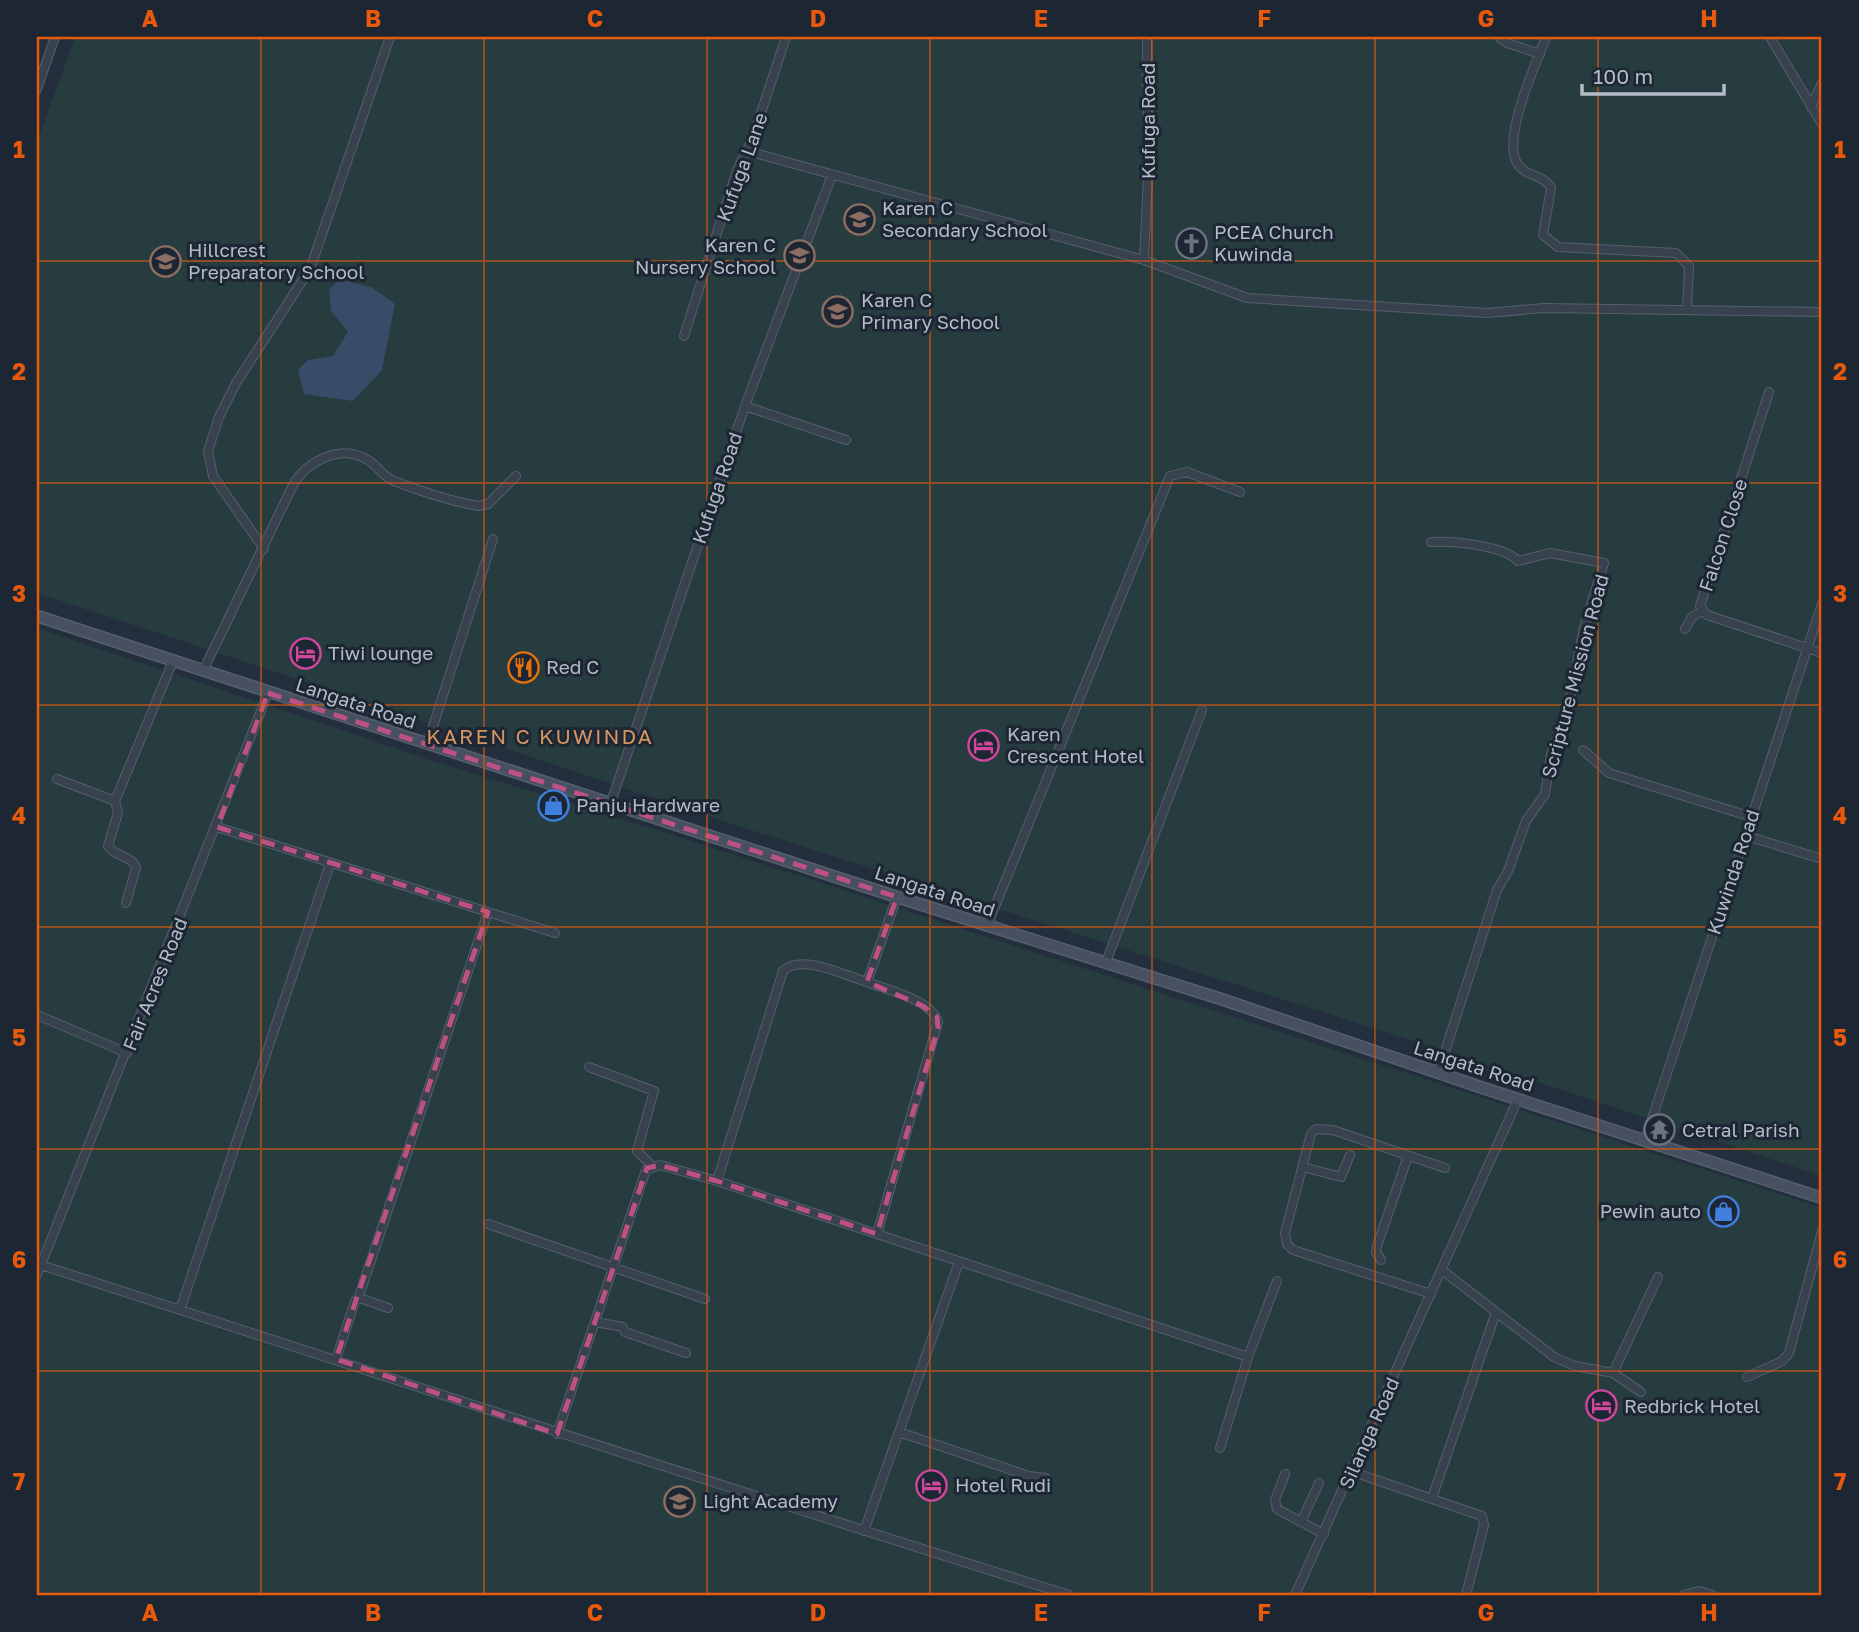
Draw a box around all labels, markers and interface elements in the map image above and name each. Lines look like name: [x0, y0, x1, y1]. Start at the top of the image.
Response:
text: A: [142, 4, 159, 32]
text: B: [365, 4, 381, 32]
text: C: [587, 4, 603, 32]
text: D: [810, 4, 826, 32]
text: E: [1034, 4, 1048, 32]
text: F: [1257, 4, 1271, 32]
text: G: [1478, 4, 1494, 32]
text: H: [1700, 4, 1718, 32]
scale bar: [1582, 52, 1724, 96]
street label: Kufuga Road: [1136, 63, 1159, 179]
text: 100 m: [1593, 63, 1653, 89]
street label: Kufuga Lane: [711, 109, 772, 224]
text: 1: [13, 135, 25, 163]
text: 1: [1834, 135, 1846, 163]
place label: Karen C Secondary School: [882, 196, 1048, 241]
school or university icon: Karen C Secondary School: [842, 202, 876, 236]
place label: PCEA Church Kuwinda: [1214, 220, 1334, 265]
church icon: PCEA Church Kuwinda: [1174, 226, 1208, 260]
place label: Karen C Nursery School: [635, 233, 776, 278]
place label: Hillcrest Preparatory School: [188, 238, 364, 283]
school or university icon: Karen C Nursery School: [782, 239, 816, 273]
school or university icon: Hillcrest Preparatory School: [148, 244, 182, 278]
place label: Karen C Primary School: [861, 288, 1000, 333]
school or university icon: Karen C Primary School: [821, 294, 855, 328]
text: 2: [12, 357, 26, 385]
text: 2: [1833, 357, 1847, 385]
street label: Kufuga Road: [687, 429, 746, 547]
street label: Falcon Close: [1694, 476, 1752, 594]
street label: Scripture Mission Road: [1536, 572, 1613, 780]
text: 3: [12, 579, 26, 607]
text: 3: [1833, 579, 1847, 607]
hotel icon: Tiwi lounge: [288, 636, 322, 670]
place label: Tiwi lounge: [328, 641, 433, 664]
restaurant icon: Red C: [506, 650, 540, 684]
place label: Red C: [546, 655, 599, 678]
street label: Langata Road: [293, 672, 419, 733]
place label: Karen Crescent Hotel: [1007, 722, 1144, 767]
district label: KAREN C KUWINDA: [426, 723, 654, 749]
hotel icon: Karen Crescent Hotel: [967, 728, 1001, 762]
shop icon: Panju Hardware: [536, 788, 570, 822]
place label: Panju Hardware: [576, 793, 720, 816]
text: 4: [12, 801, 26, 829]
text: 4: [1833, 801, 1847, 829]
street label: Kuwinda Road: [1701, 806, 1764, 937]
street label: Langata Road: [872, 860, 998, 921]
street label: Fair Acres Road: [117, 914, 192, 1054]
text: 5: [12, 1023, 26, 1051]
text: 5: [1833, 1023, 1847, 1051]
street label: Langata Road: [1411, 1035, 1537, 1096]
temple icon: Cetral Parish: [1642, 1113, 1676, 1147]
place label: Cetral Parish: [1682, 1118, 1800, 1141]
shop icon: Pewin auto: [1707, 1194, 1741, 1228]
place label: Pewin auto: [1600, 1199, 1701, 1222]
text: 6: [12, 1245, 26, 1273]
text: 6: [1833, 1245, 1847, 1273]
street label: Silanga Road: [1334, 1374, 1403, 1492]
hotel icon: Redbrick Hotel: [1584, 1389, 1618, 1423]
place label: Redbrick Hotel: [1624, 1394, 1760, 1417]
text: 7: [13, 1467, 25, 1495]
text: 7: [1834, 1467, 1846, 1495]
hotel icon: Hotel Rudi: [915, 1468, 949, 1502]
place label: Hotel Rudi: [955, 1473, 1051, 1496]
school or university icon: Light Academy: [663, 1484, 697, 1518]
place label: Light Academy: [703, 1489, 838, 1512]
text: A: [142, 1598, 159, 1626]
text: B: [365, 1598, 381, 1626]
text: C: [587, 1598, 603, 1626]
text: D: [810, 1598, 826, 1626]
text: E: [1034, 1598, 1048, 1626]
text: F: [1257, 1598, 1271, 1626]
text: G: [1478, 1598, 1494, 1626]
text: H: [1700, 1598, 1718, 1626]

